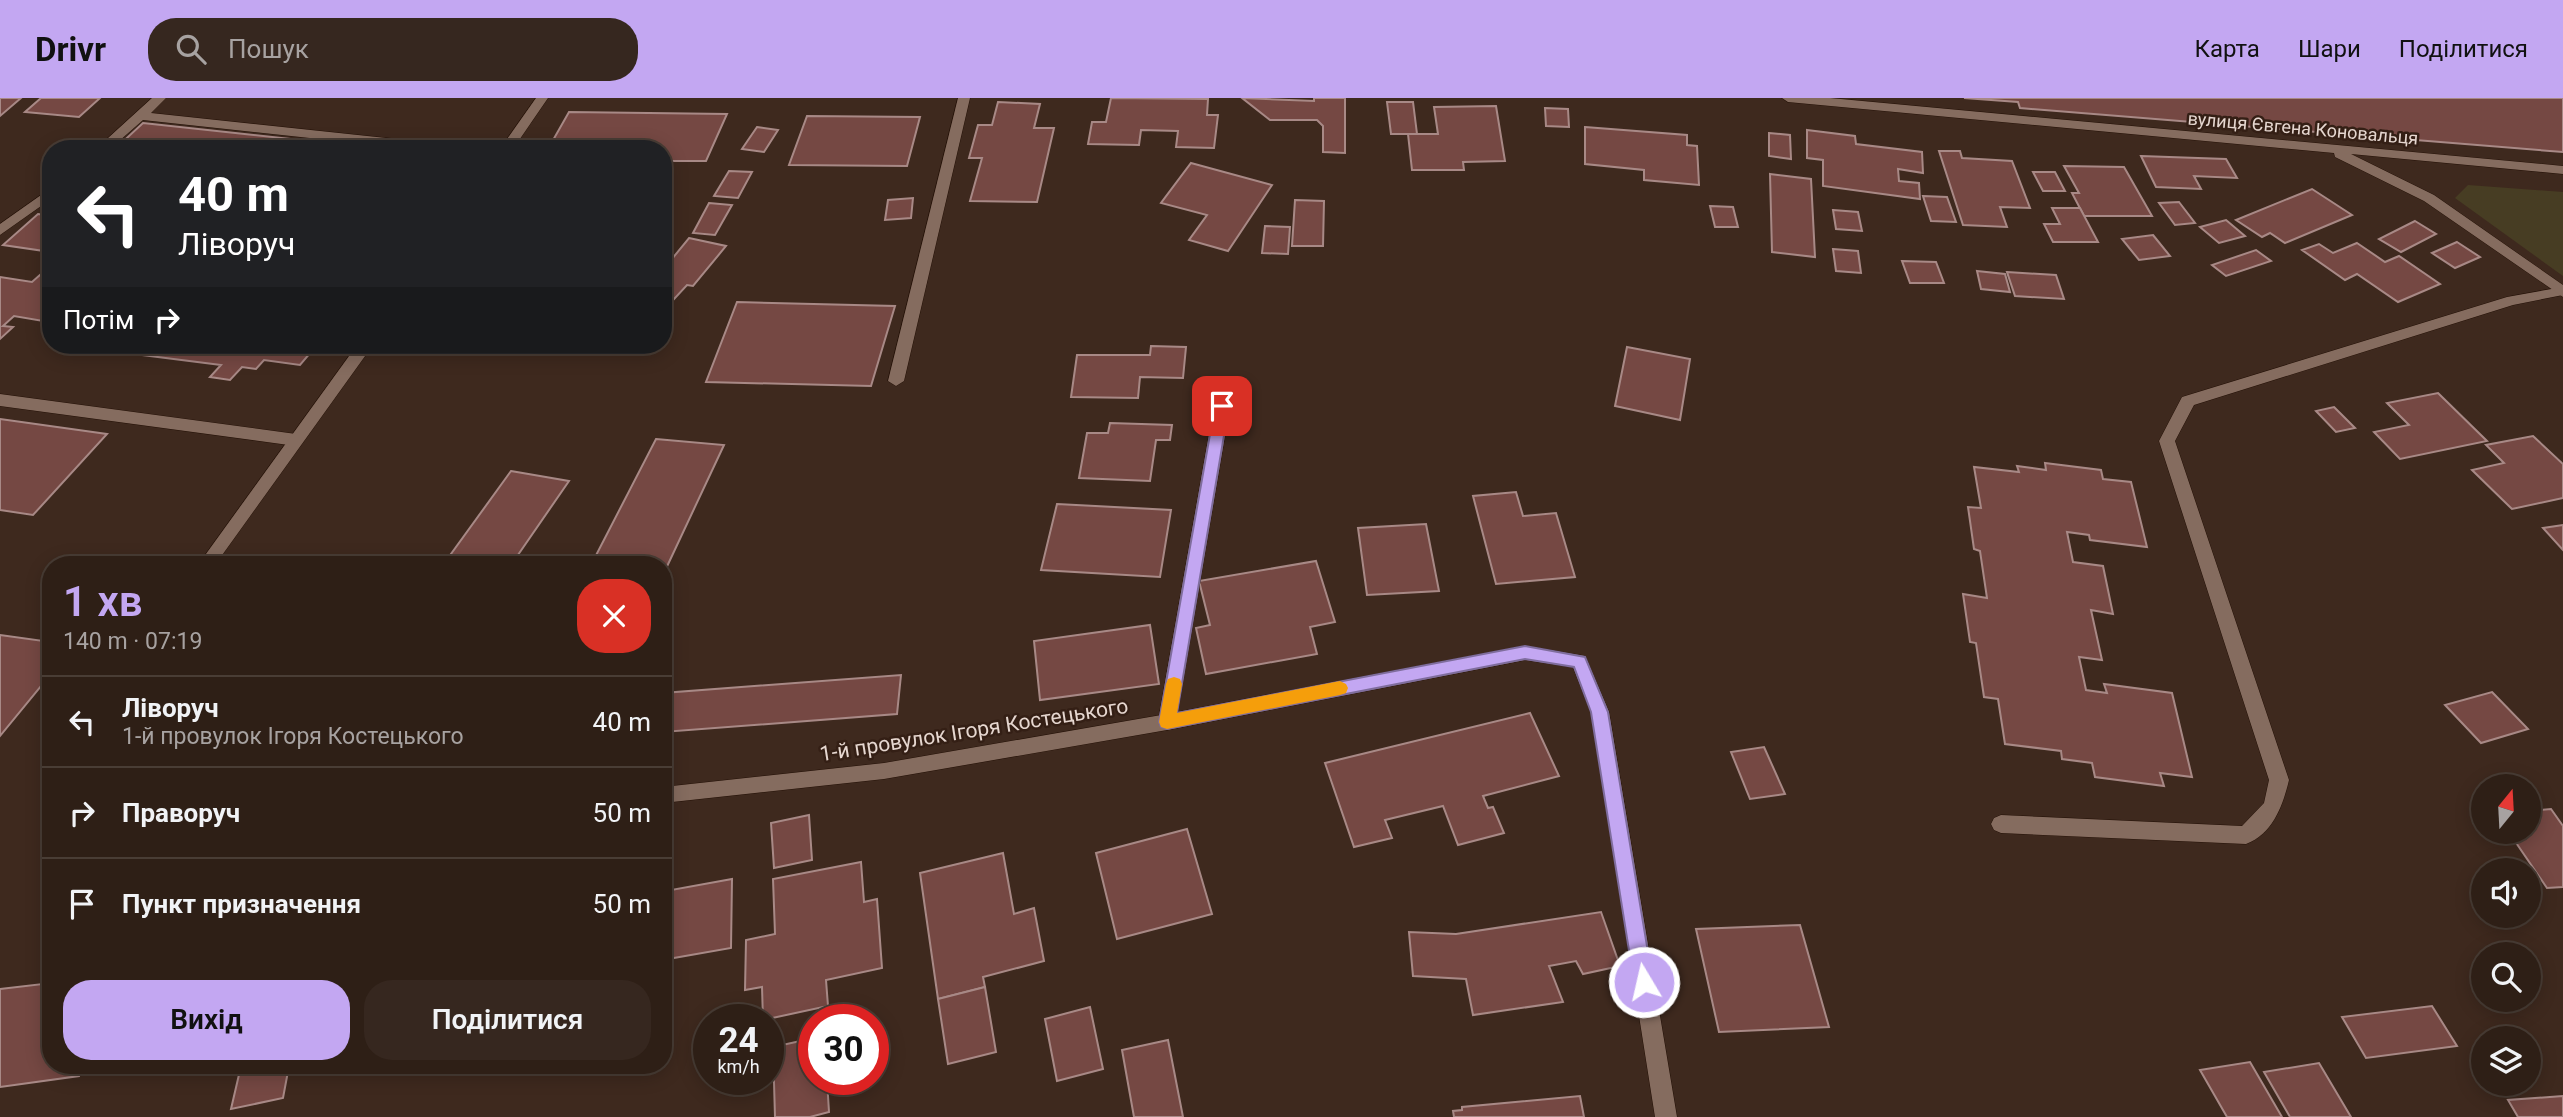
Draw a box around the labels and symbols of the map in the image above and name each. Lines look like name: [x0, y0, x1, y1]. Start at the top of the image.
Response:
street label: вулиця Євгена Коновальця: [2187, 107, 2419, 149]
pin: [1192, 376, 1252, 436]
street label: 1-й провулок Ігоря Костецького: [818, 694, 1130, 766]
north arrow: [2471, 774, 2541, 844]
position arrow: [1607, 945, 1681, 1019]
speed limit sign: 30: [798, 1004, 889, 1095]

